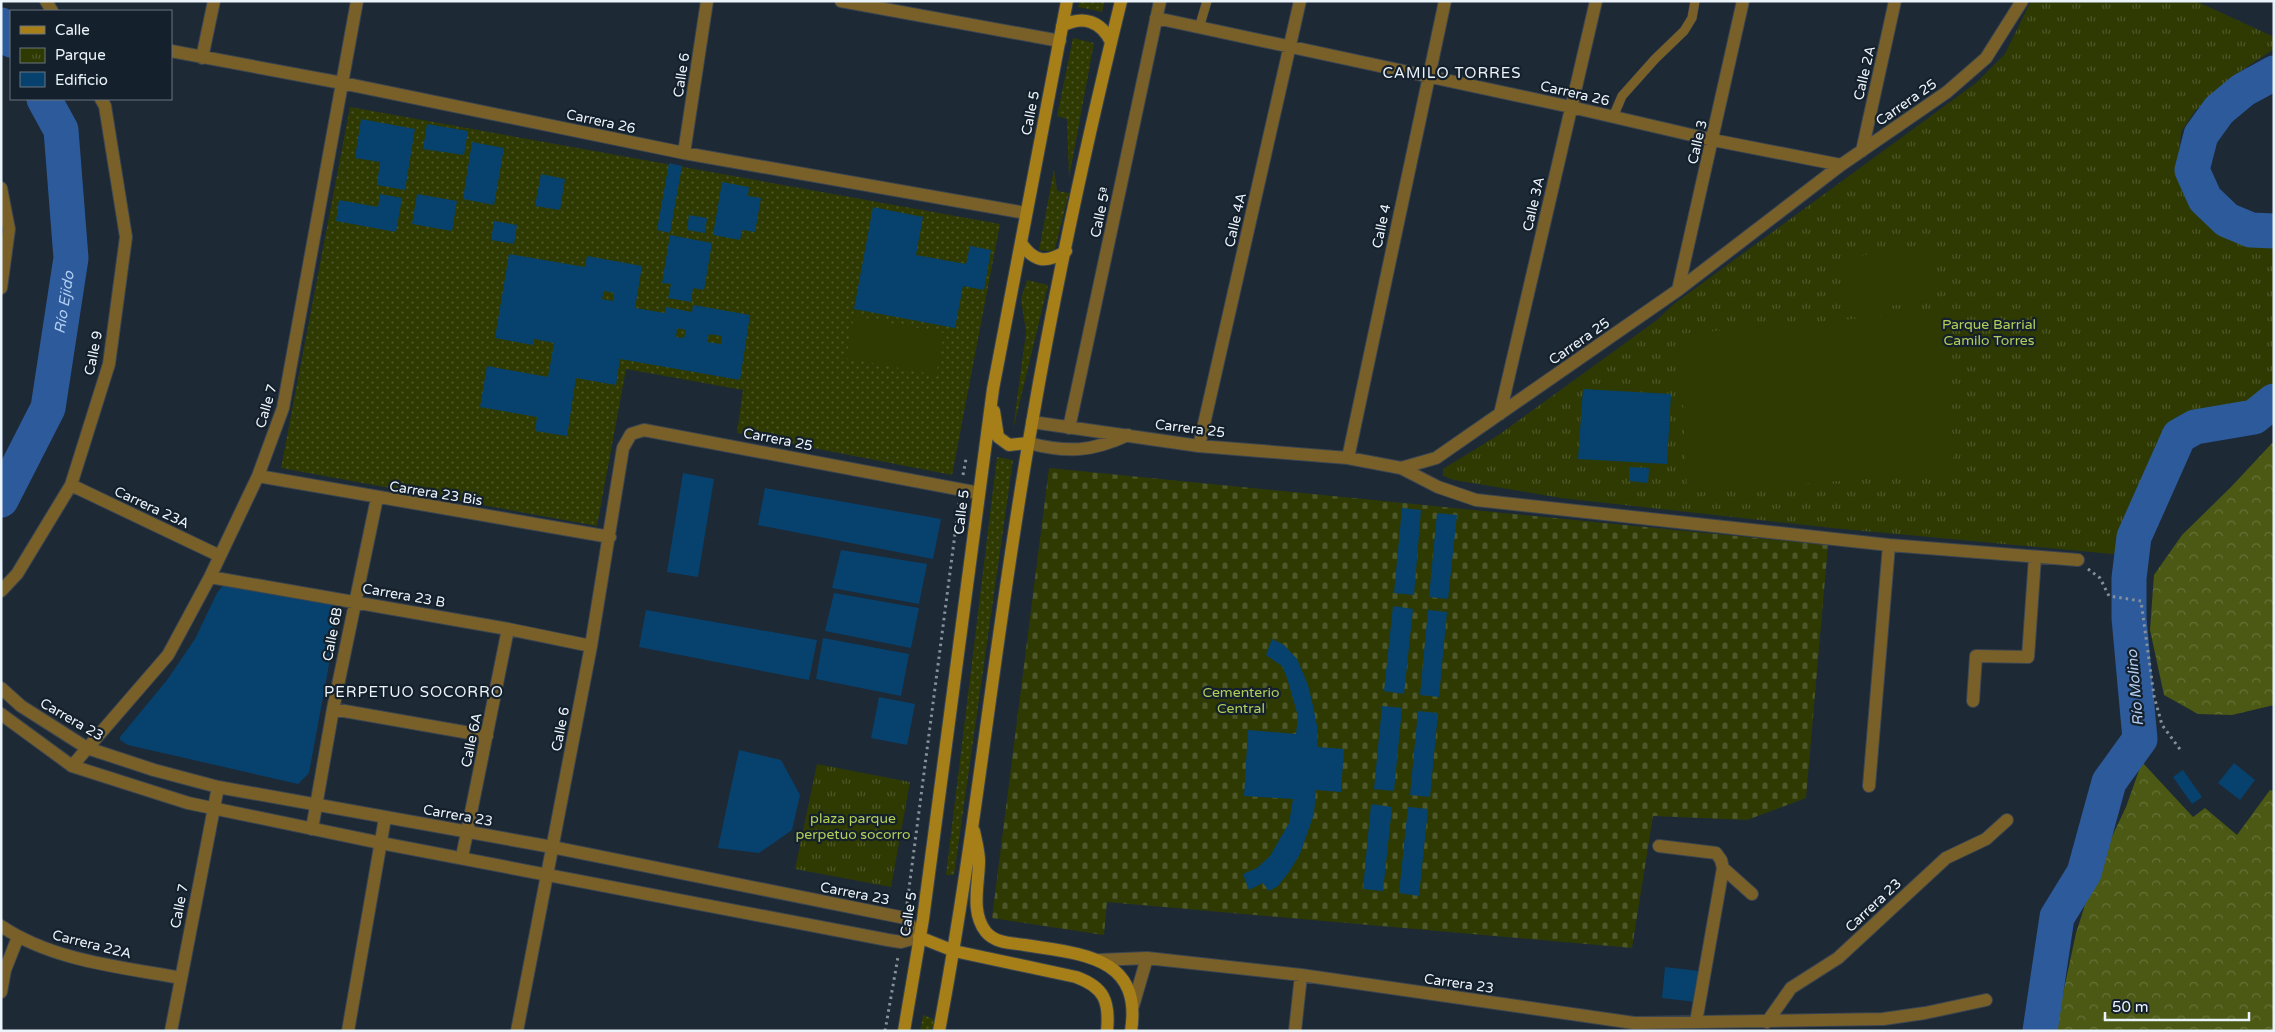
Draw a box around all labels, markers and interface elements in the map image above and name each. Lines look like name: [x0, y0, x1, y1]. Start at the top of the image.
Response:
legend: [10, 10, 172, 100]
text: Calle: [55, 21, 90, 39]
street label: Calle 2A: [1850, 44, 1879, 102]
text: Parque: [55, 46, 106, 64]
street label: Calle 6: [670, 51, 693, 99]
district label: CAMILO TORRES: [1382, 64, 1522, 82]
text: Edificio: [55, 71, 108, 89]
street label: Carrera 25: [1873, 75, 1940, 130]
street label: Carrera 26: [1539, 77, 1611, 110]
street label: Calle 5: [1018, 89, 1043, 137]
street label: Carrera 26: [565, 106, 637, 137]
street label: Calle 3: [1684, 118, 1711, 166]
street label: Calle 3A: [1519, 175, 1548, 233]
street label: Calle 5ª: [1087, 185, 1114, 239]
street label: Calle 4A: [1221, 191, 1250, 249]
street label: Calle 4: [1369, 202, 1395, 250]
water label: Río Ejido: [50, 269, 78, 335]
street label: Carrera 25: [1546, 314, 1613, 369]
park label: Parque Barrial Camilo Torres: [1942, 316, 2036, 349]
street label: Calle 9: [81, 329, 106, 377]
street label: Calle 7: [252, 382, 281, 430]
street label: Carrera 25: [1154, 416, 1226, 441]
street label: Carrera 25: [742, 424, 814, 455]
street label: Carrera 23 Bis: [388, 478, 484, 509]
street label: Carrera 23A: [112, 483, 192, 532]
street label: Calle 5: [950, 489, 973, 535]
street label: Carrera 23 B: [361, 580, 447, 611]
street label: Calle 6B: [319, 606, 346, 663]
water label: Río Molino: [2123, 648, 2147, 727]
district label: PERPETUO SOCORRO: [324, 683, 504, 701]
park label: Cementerio Central: [1202, 684, 1280, 717]
street label: Carrera 23: [37, 694, 107, 744]
street label: Calle 6: [548, 705, 573, 753]
street label: Calle 6A: [457, 711, 486, 769]
street label: Carrera 23: [422, 801, 494, 830]
park label: plaza parque perpetuo socorro: [795, 810, 911, 843]
street label: Carrera 23: [1842, 875, 1905, 936]
street label: Carrera 23: [819, 878, 891, 909]
street label: Calle 7: [167, 882, 192, 930]
street label: Calle 5: [897, 891, 920, 938]
street label: Carrera 22A: [51, 926, 133, 963]
street label: Carrera 23: [1423, 970, 1495, 997]
scale bar: [2105, 990, 2249, 1022]
text: 50 m: [2112, 998, 2149, 1016]

